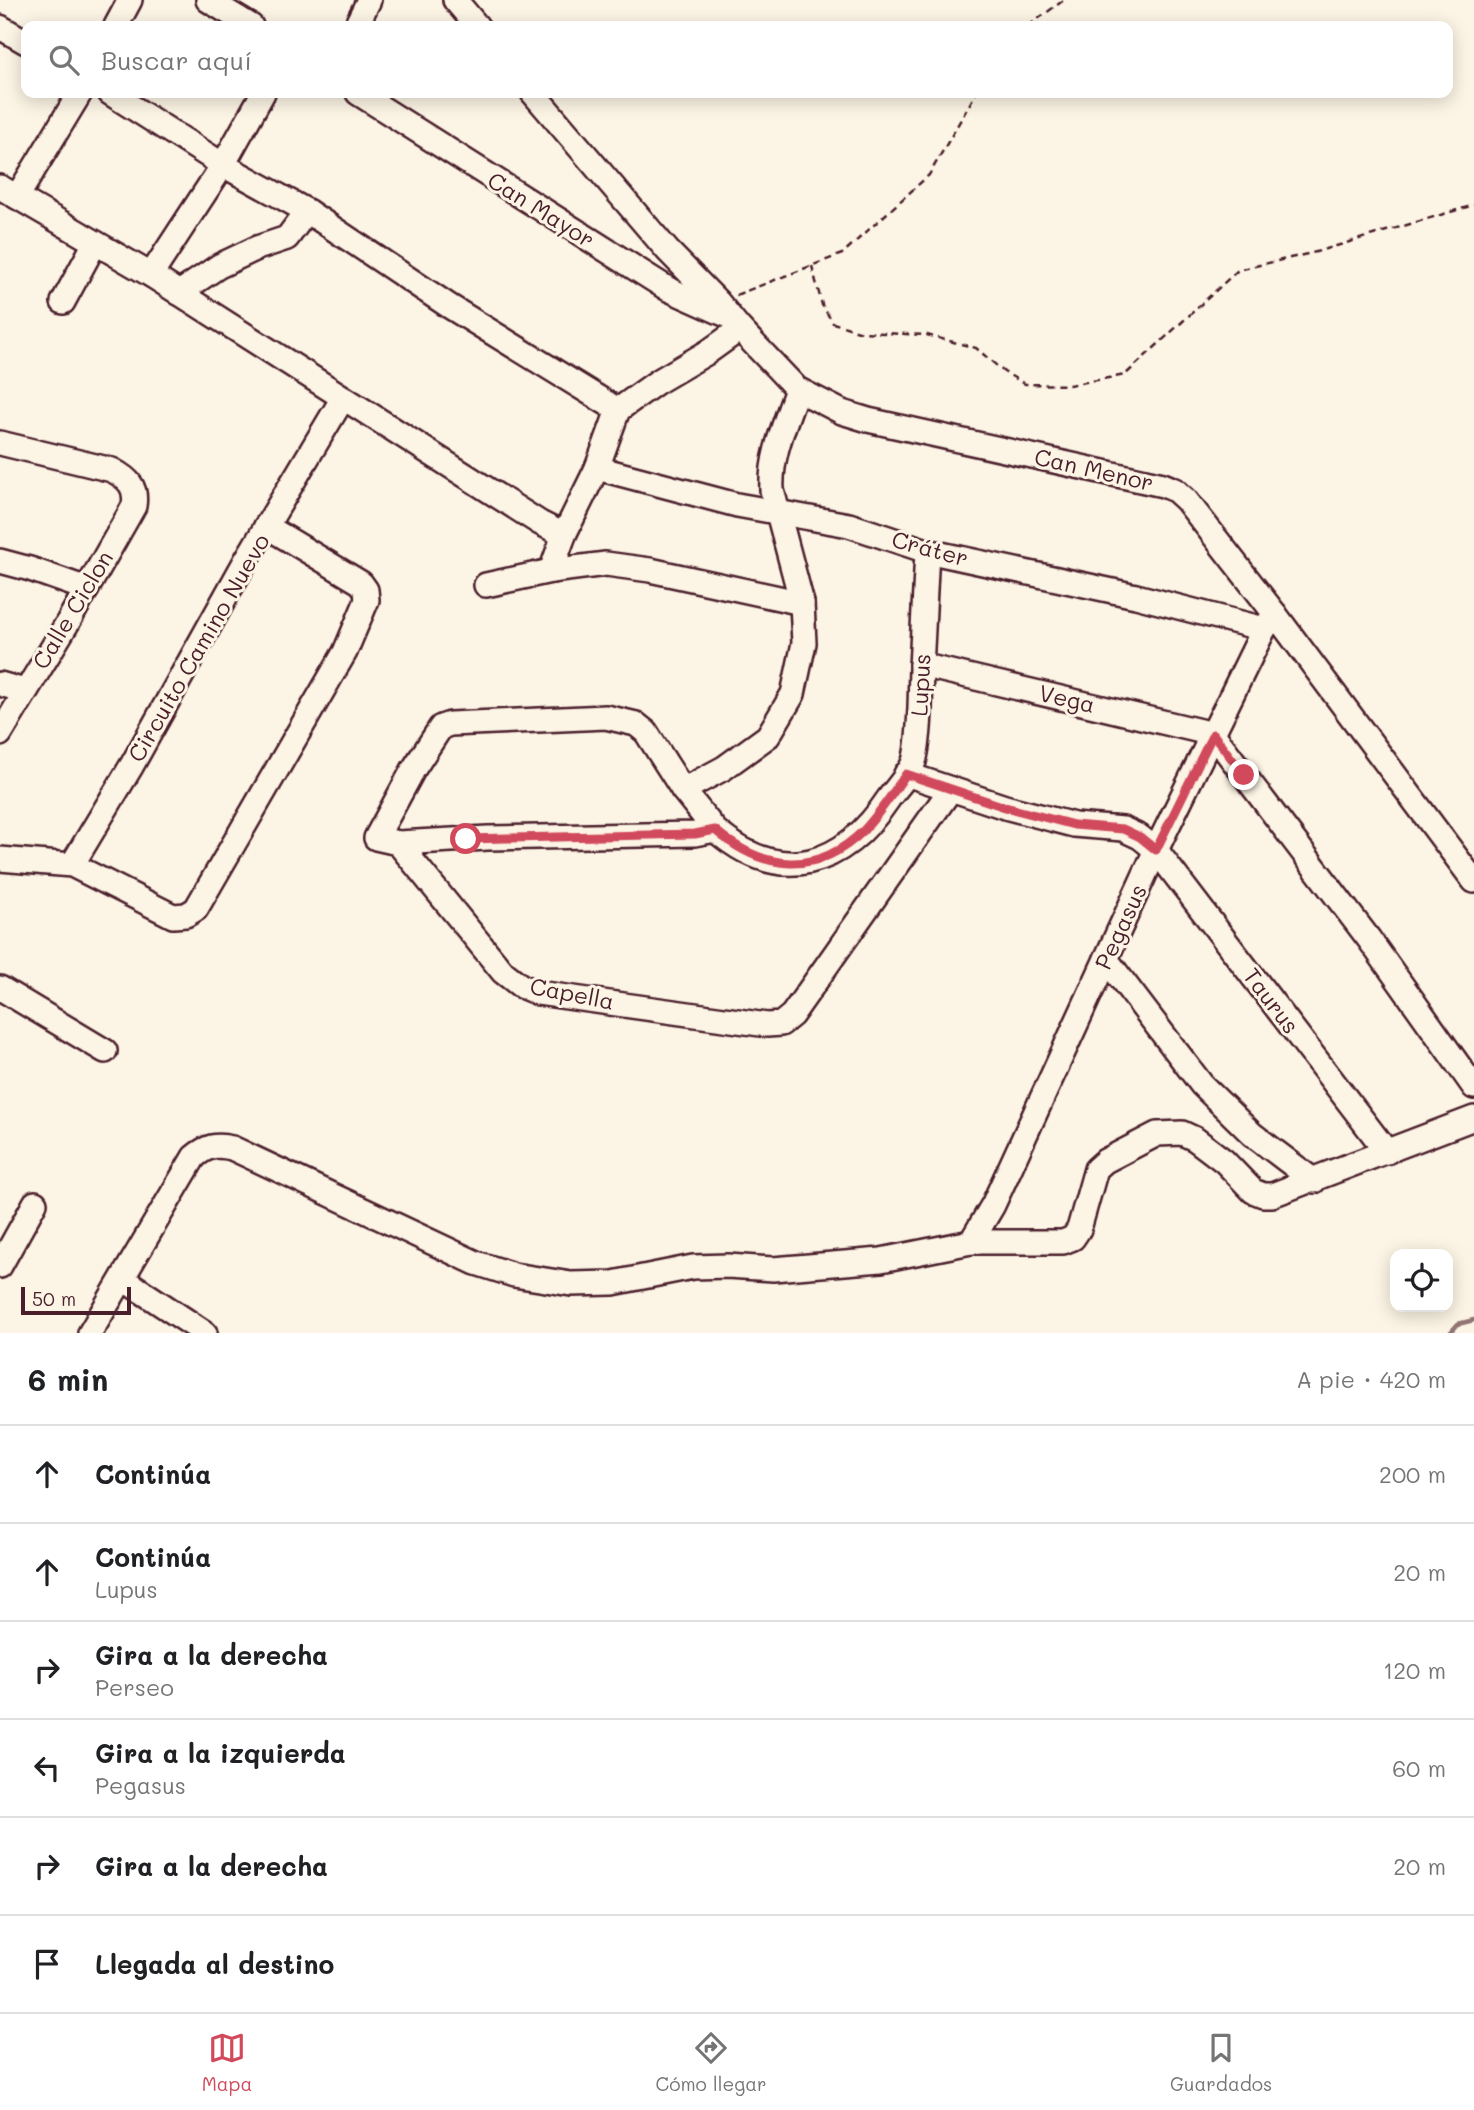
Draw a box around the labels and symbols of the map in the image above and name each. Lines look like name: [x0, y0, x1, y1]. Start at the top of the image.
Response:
street label: Can Mayor: [482, 164, 601, 254]
street label: Can Menor: [1032, 441, 1157, 497]
street label: Cráter: [889, 523, 972, 573]
street label: Circuito Camino Nuevo: [120, 528, 276, 767]
street label: Calle Ciclon: [25, 545, 119, 674]
street label: Lupus: [903, 653, 937, 717]
street label: Vega: [1036, 677, 1098, 719]
route end: [1228, 759, 1259, 790]
route start: [450, 823, 481, 854]
street label: Pegasus: [1087, 879, 1153, 974]
street label: Taurus: [1237, 961, 1306, 1039]
street label: Capella: [528, 970, 617, 1016]
scale bar: [21, 1284, 131, 1316]

